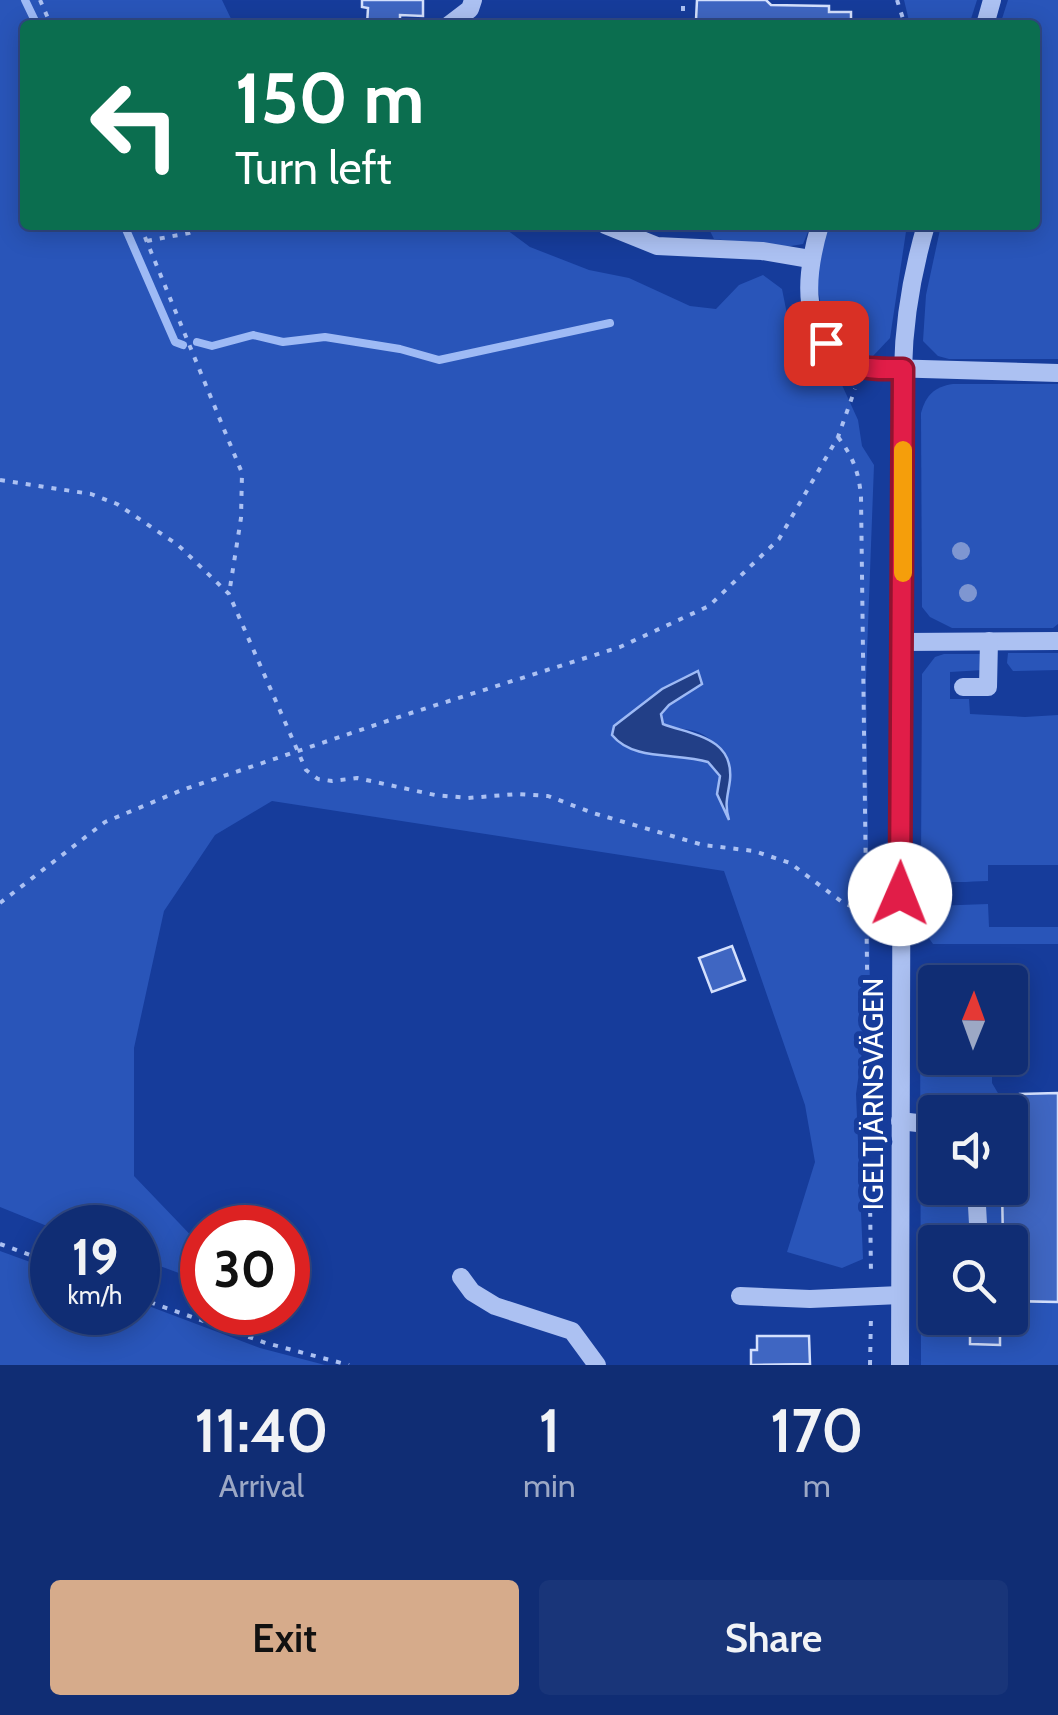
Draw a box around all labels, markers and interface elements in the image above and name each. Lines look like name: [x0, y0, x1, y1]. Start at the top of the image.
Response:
text: 150 m: [235, 55, 424, 141]
icon: left: [70, 60, 200, 190]
text: Turn left: [235, 141, 392, 195]
pin: [784, 301, 869, 386]
icon: arrive: [799, 316, 854, 371]
position arrow: [848, 842, 952, 946]
north arrow: [918, 965, 1028, 1075]
map controls: [918, 965, 1028, 1335]
street label: IGELTJÄRNSVÄGEN: [856, 978, 890, 1210]
button: sound: [918, 1095, 1028, 1205]
speed limit sign: 30: [180, 1205, 310, 1335]
button: search: [918, 1225, 1028, 1335]
text: 19: [72, 1227, 118, 1288]
text: km/h: [68, 1280, 122, 1310]
text: 11:40: [194, 1394, 328, 1467]
text: 1: [539, 1394, 560, 1467]
text: 170: [770, 1394, 863, 1467]
text: Arrival: [219, 1466, 304, 1505]
text: min: [523, 1466, 576, 1505]
text: m: [803, 1466, 831, 1505]
button: Exit: [50, 1580, 519, 1695]
button: Share: [539, 1580, 1008, 1695]

